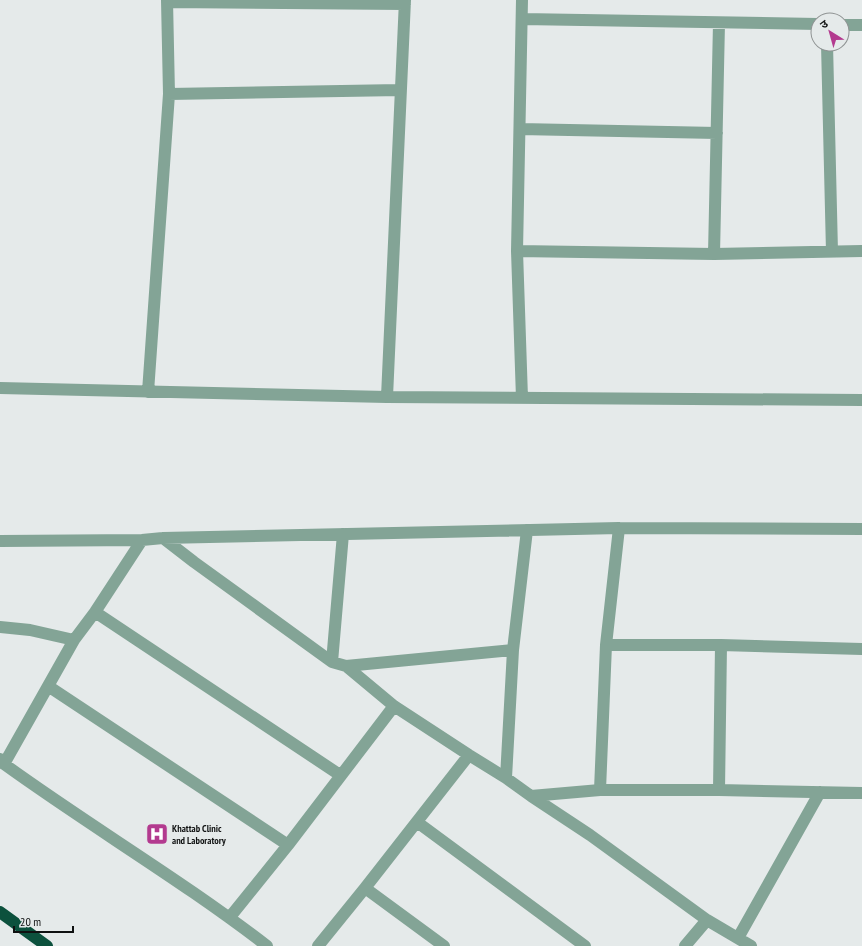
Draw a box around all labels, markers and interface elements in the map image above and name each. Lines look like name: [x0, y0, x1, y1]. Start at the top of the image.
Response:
north arrow: [810, 12, 850, 52]
text: उ: [817, 16, 831, 32]
hospital icon: Khattab Clinic and Laboratory: [144, 821, 170, 847]
place label: Khattab Clinic and Laboratory: [172, 822, 227, 847]
scale bar: [14, 908, 73, 934]
text: 20 m: [20, 914, 41, 929]

